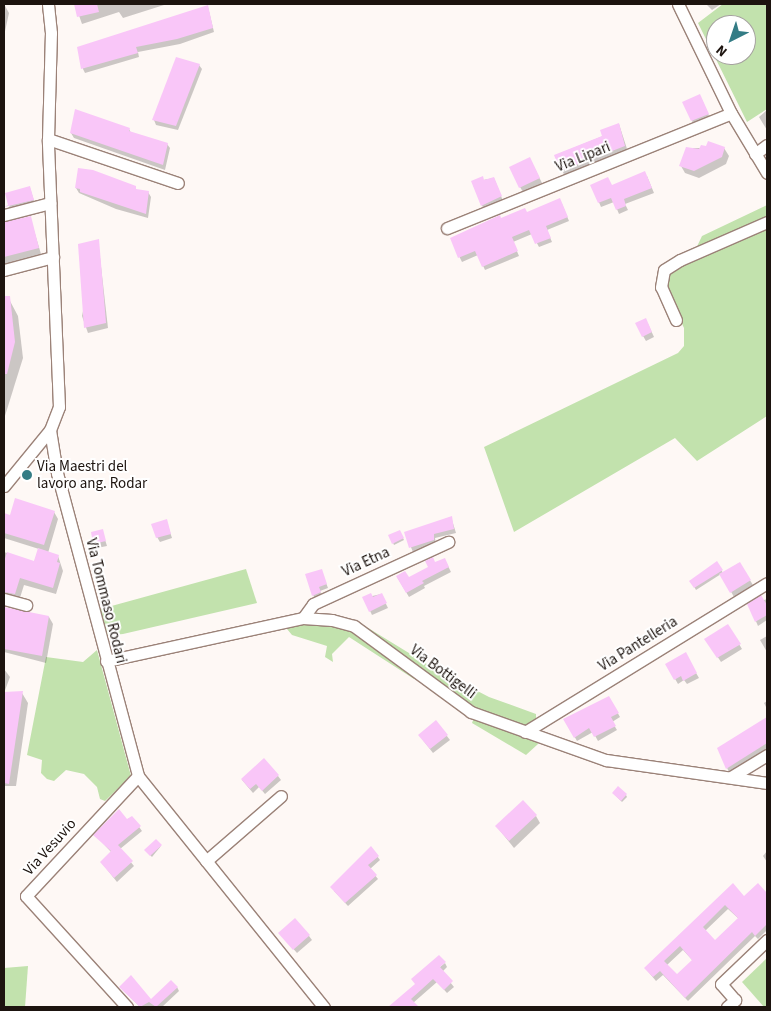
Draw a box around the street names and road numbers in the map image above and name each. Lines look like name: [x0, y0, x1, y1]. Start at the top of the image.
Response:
street label: Via Lipari: [553, 138, 613, 176]
street label: Via Tommaso Rodari: [82, 537, 130, 665]
street label: Via Etna: [339, 543, 393, 581]
street label: Via Pantelleria: [595, 613, 681, 675]
street label: Via Bottigelli: [406, 641, 480, 703]
street label: Via Vesuvio: [20, 815, 80, 879]

